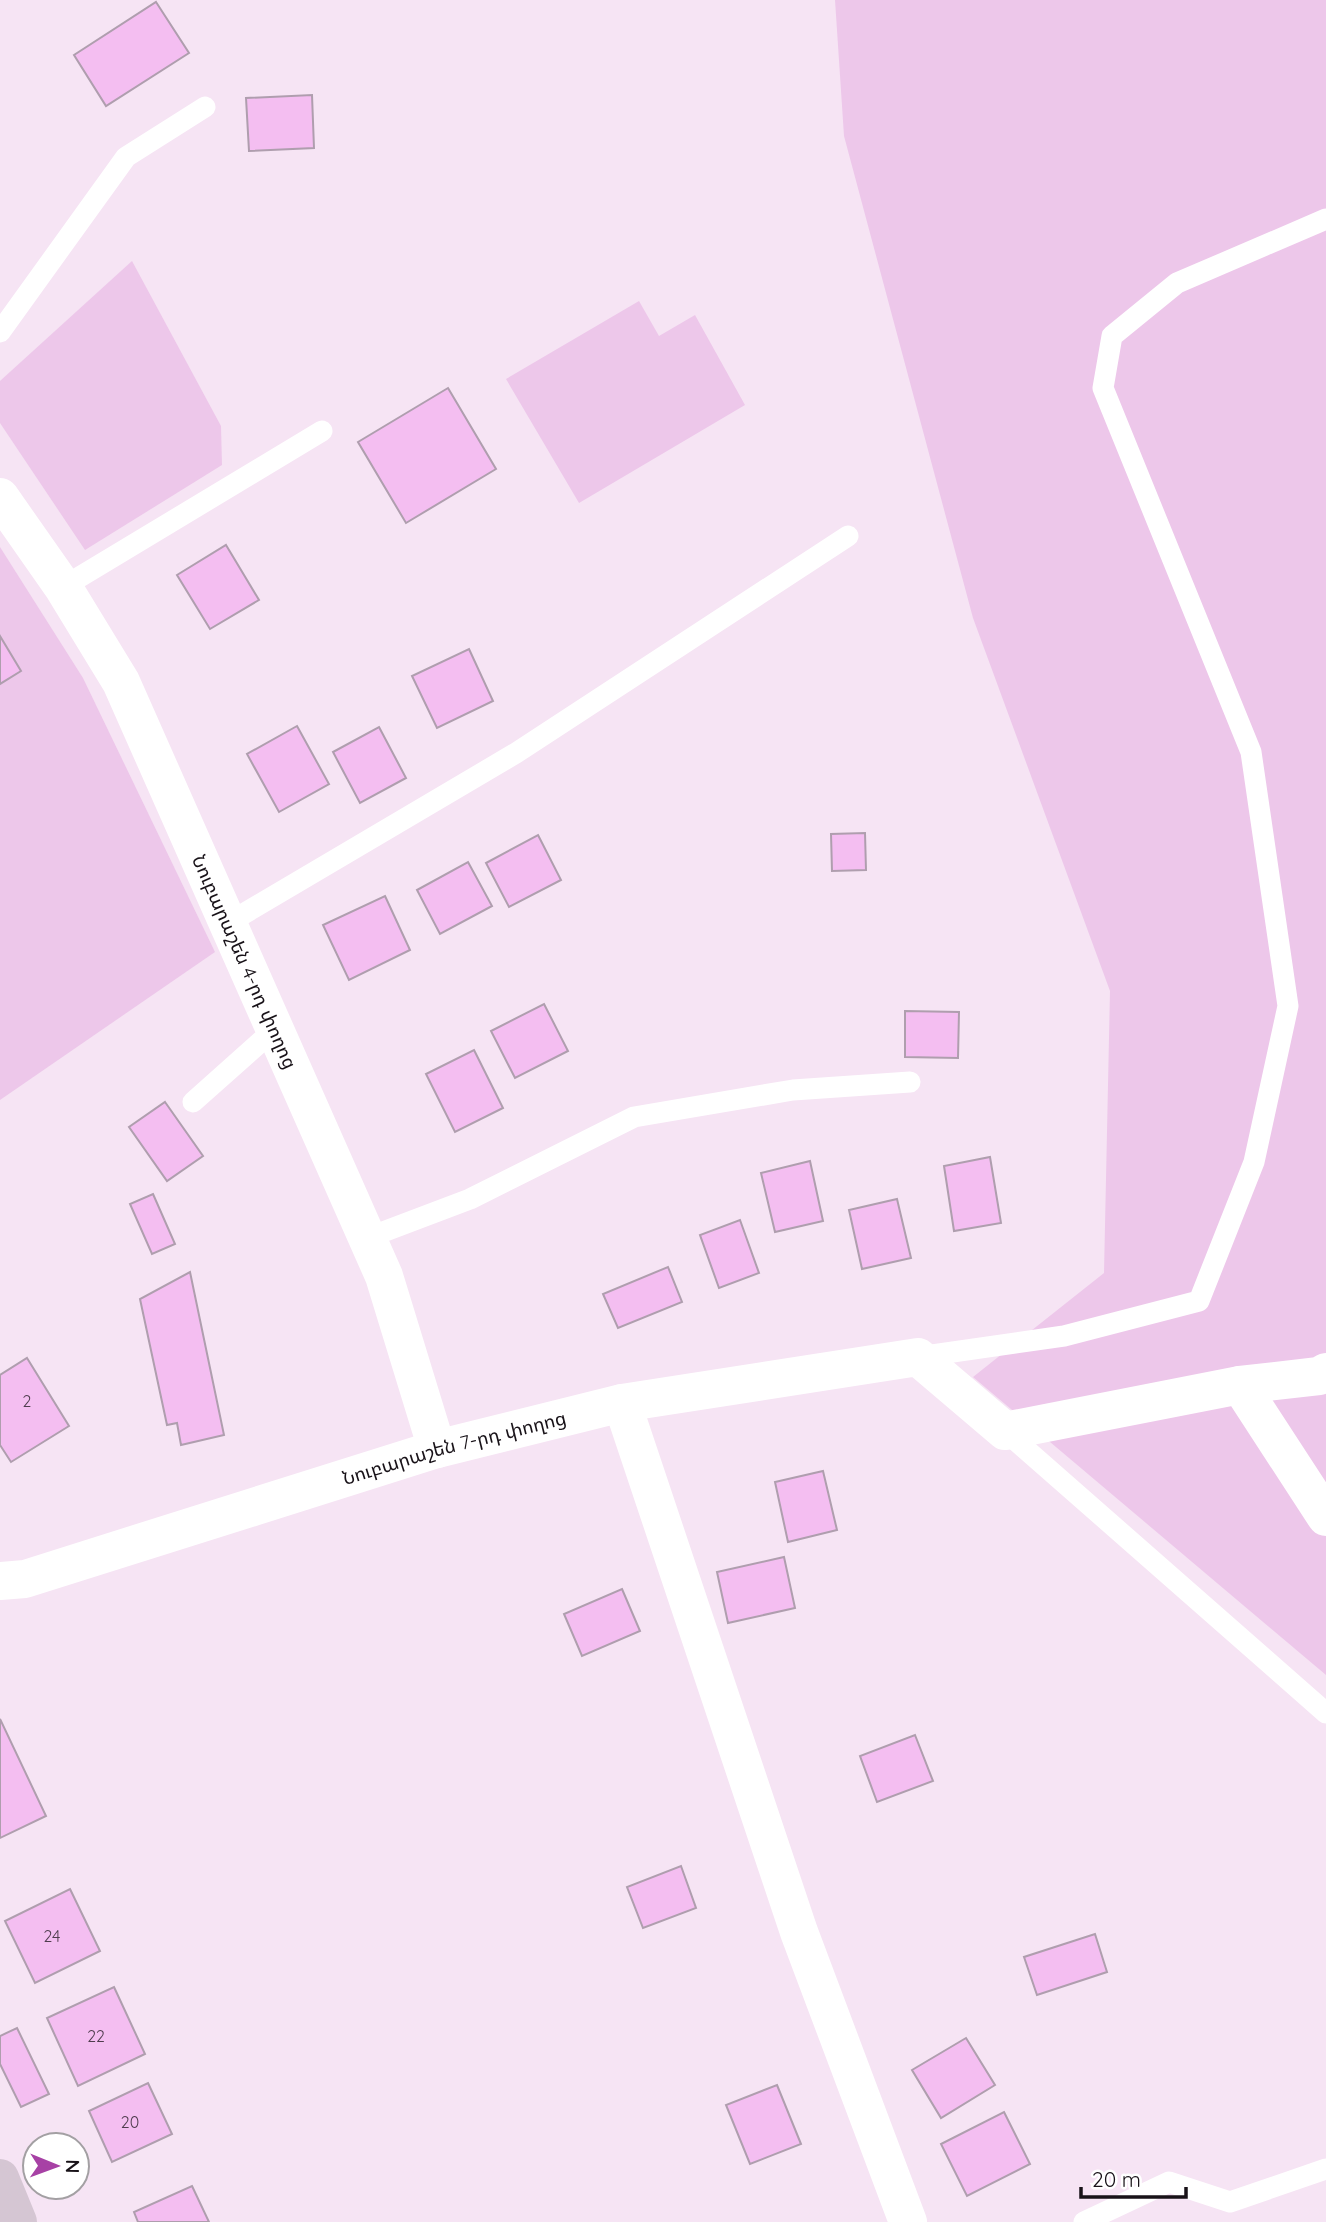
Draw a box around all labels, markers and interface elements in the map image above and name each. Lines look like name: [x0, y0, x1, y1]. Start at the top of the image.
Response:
street label: Նուբարաշեն 4-րդ փողոց: [187, 851, 303, 1072]
house number: 2: [23, 1391, 32, 1411]
street label: Նուբարաշեն 7-րդ փողոց: [339, 1405, 568, 1490]
house number: 24: [43, 1926, 61, 1946]
house number: 22: [87, 2026, 105, 2046]
house number: 20: [121, 2112, 139, 2132]
north arrow: [21, 2131, 91, 2201]
scale bar: [1081, 2156, 1186, 2200]
text: N: [61, 2159, 85, 2173]
text: 20 m: [1092, 2166, 1141, 2192]

